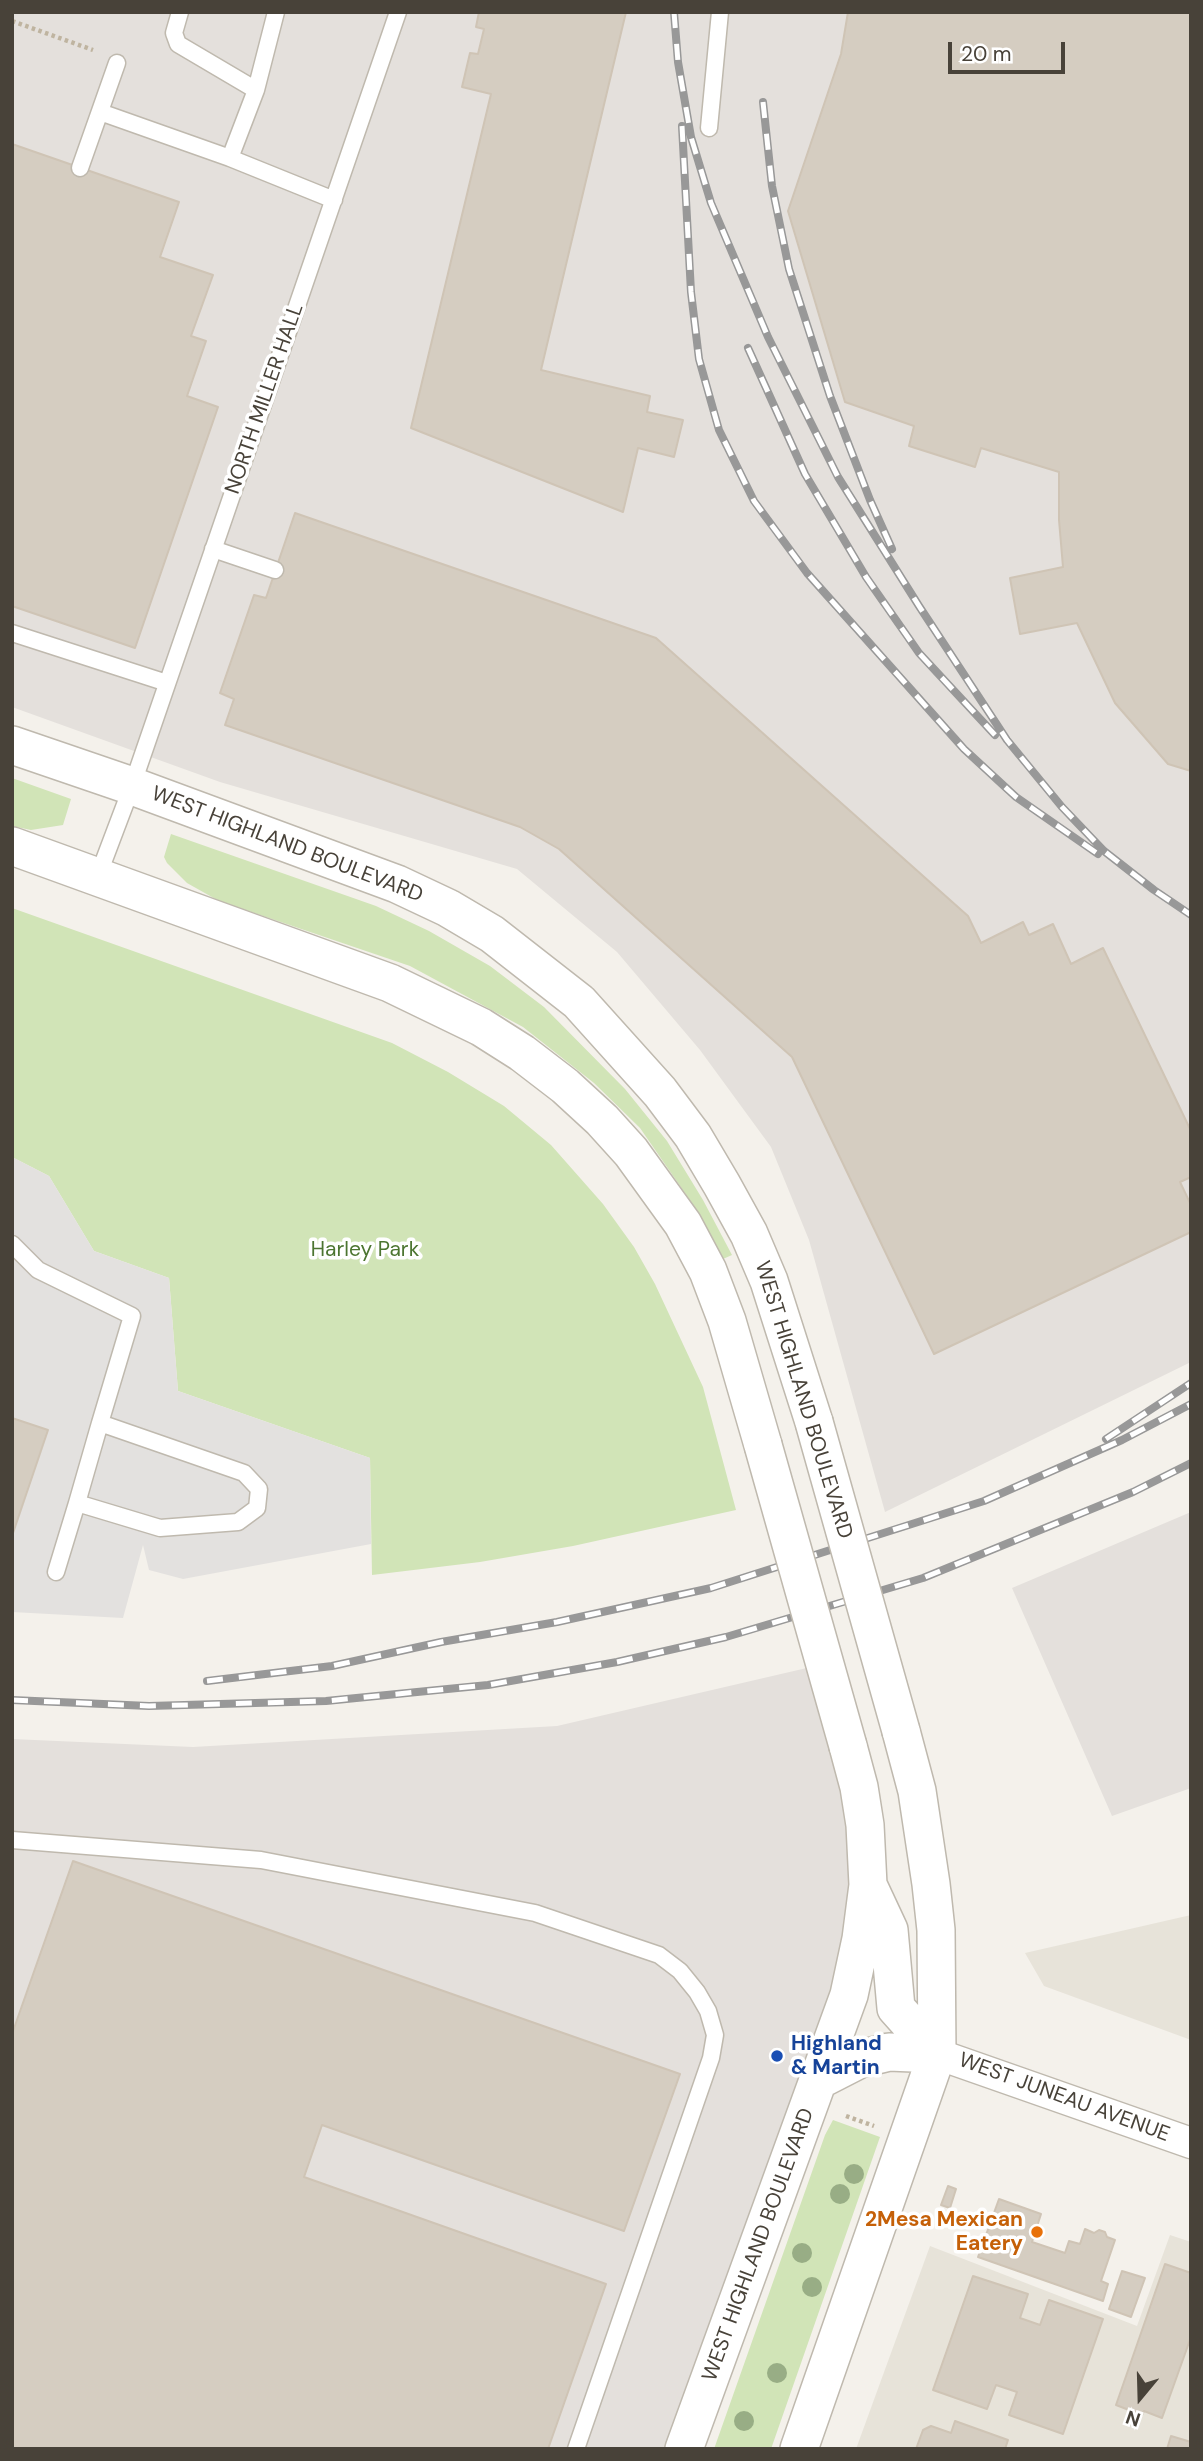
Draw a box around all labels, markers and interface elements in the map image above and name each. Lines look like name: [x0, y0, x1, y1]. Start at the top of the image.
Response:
scale bar: [951, 28, 1068, 72]
text: 20 m: [961, 40, 1012, 68]
street label: NORTH MILLER HALL: [221, 300, 309, 498]
street label: WEST HIGHLAND BOULEVARD: [148, 781, 426, 909]
park label: Harley Park: [311, 1237, 419, 1263]
street label: WEST HIGHLAND BOULEVARD: [749, 1258, 857, 1542]
place label: Highland & Martin: [791, 2031, 882, 2081]
marker: Highland & Martin: [769, 2048, 785, 2064]
street label: WEST JUNEAU AVENUE: [955, 2048, 1173, 2148]
street label: WEST HIGHLAND BOULEVARD: [698, 2105, 820, 2385]
place label: 2Mesa Mexican Eatery: [865, 2207, 1023, 2257]
marker: 2Mesa Mexican Eatery: [1029, 2224, 1045, 2240]
north arrow: [1105, 2363, 1175, 2433]
text: N: [1122, 2404, 1144, 2432]

